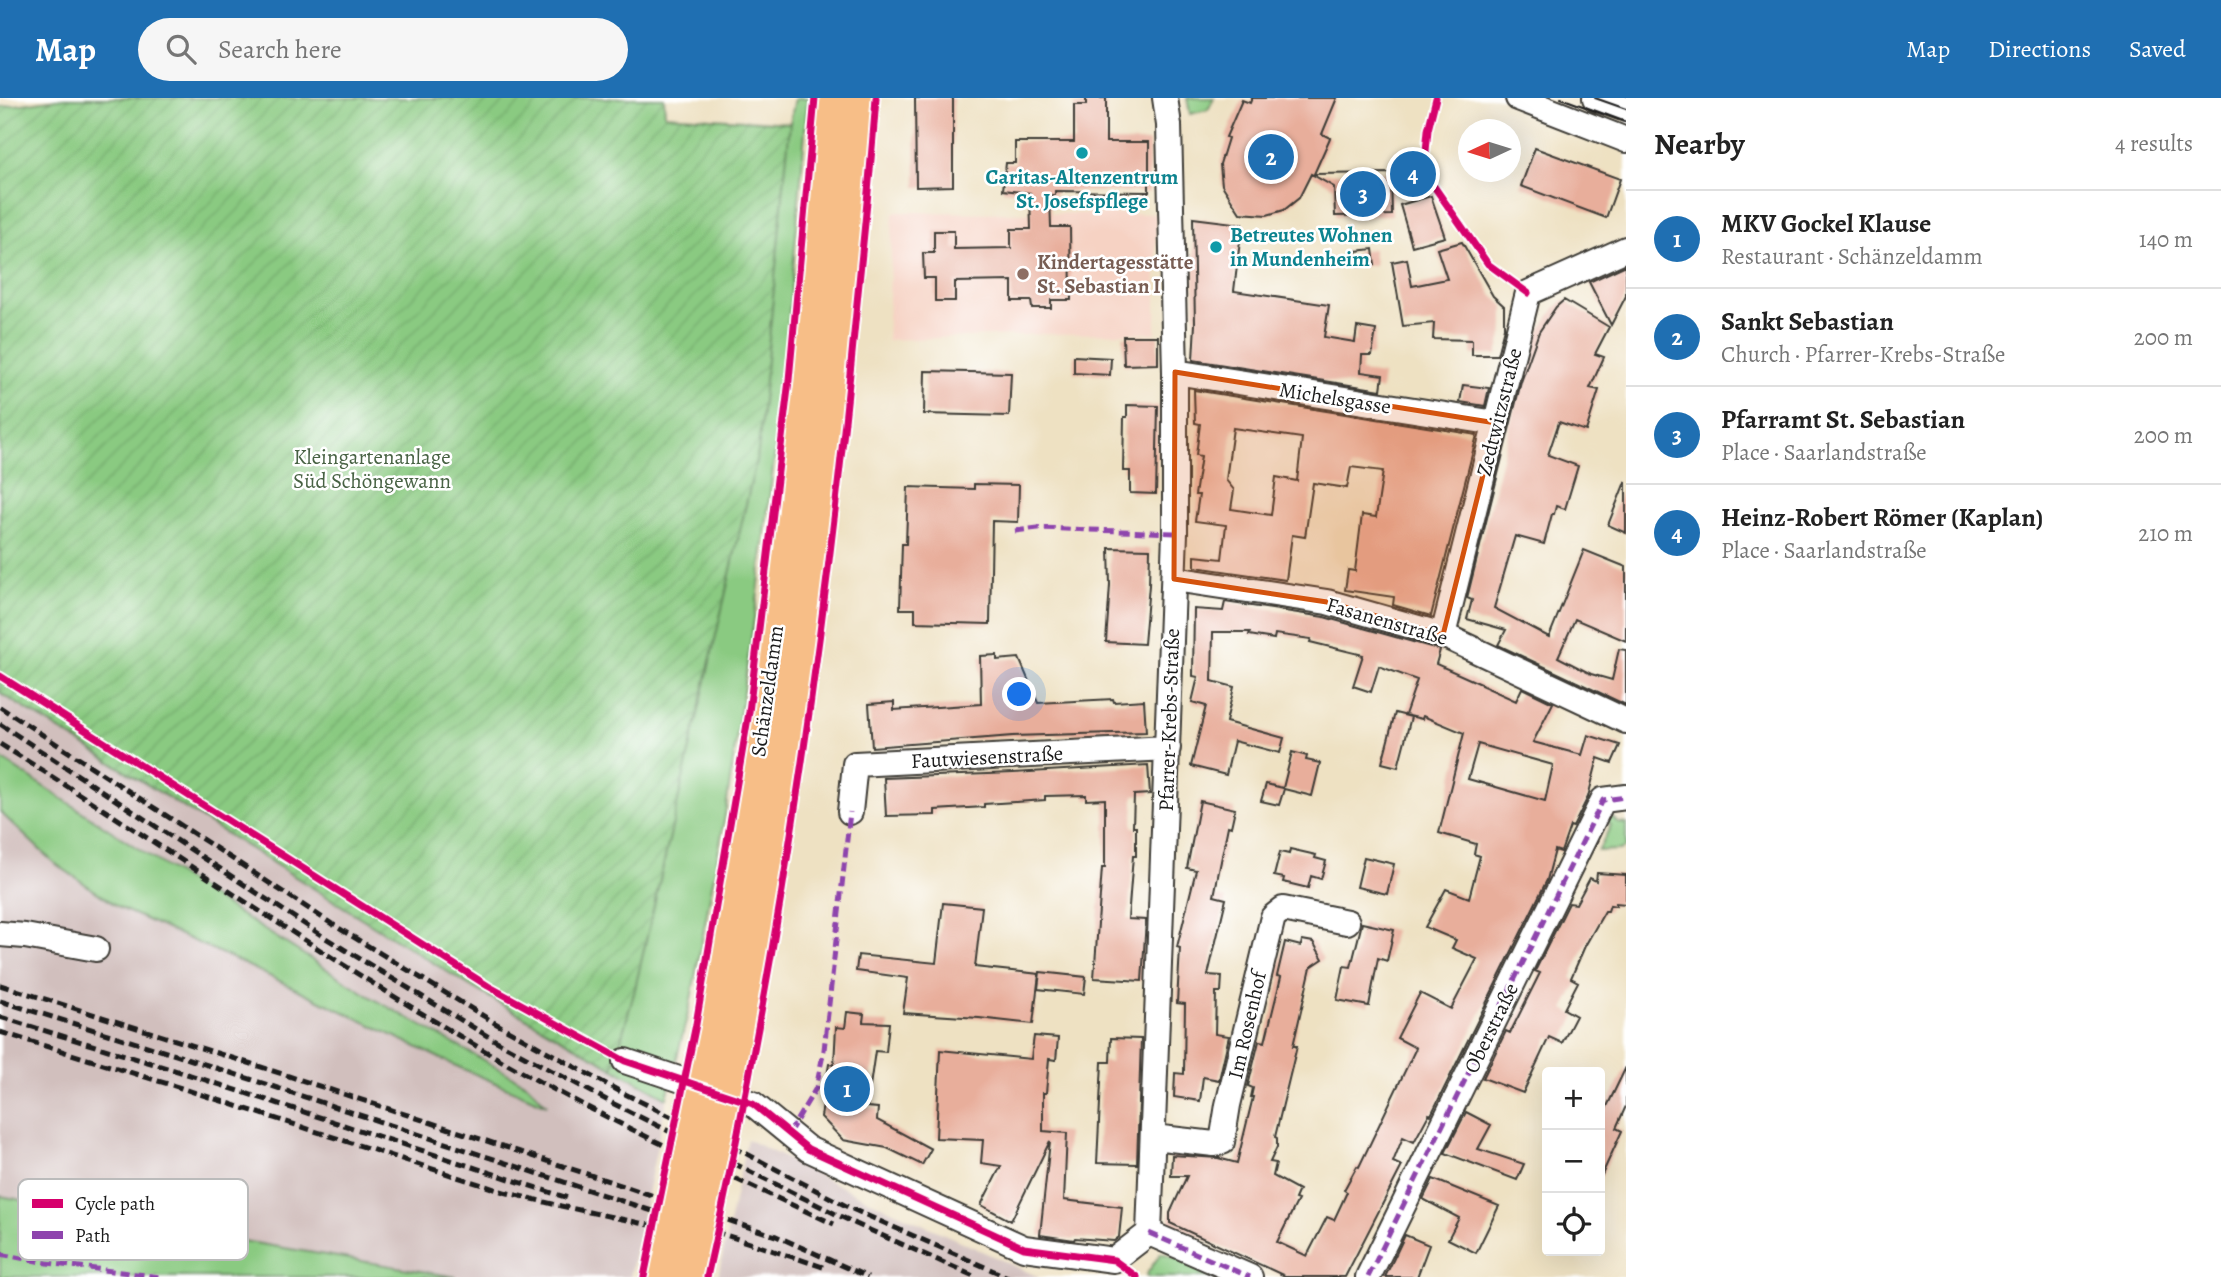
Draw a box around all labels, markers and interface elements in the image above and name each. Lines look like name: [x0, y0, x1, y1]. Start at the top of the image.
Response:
search box: [138, 18, 628, 81]
text: Map: [35, 27, 96, 72]
icon: search: [162, 30, 200, 68]
text: Search here: [218, 32, 342, 67]
text: Map: [1906, 33, 1950, 65]
text: Directions: [1988, 33, 2091, 65]
text: Saved: [2129, 33, 2186, 65]
north arrow: [1458, 119, 1521, 182]
text: Nearby: [1654, 124, 1745, 164]
text: 4 results: [2115, 128, 2193, 159]
pin: 2: [1248, 131, 1294, 183]
marker: Caritas-Altenzentrum St. Josefspflege: [1074, 145, 1090, 161]
pin: 4: [1390, 148, 1436, 200]
place label: Caritas-Altenzentrum St. Josefspflege: [986, 163, 1179, 215]
pin: 3: [1340, 168, 1386, 220]
text: MKV Gockel Klause: [1721, 206, 1931, 241]
place label: Betreutes Wohnen in Mundenheim: [1230, 221, 1393, 273]
text: 1: [1673, 224, 1681, 255]
text: 140 m: [2139, 224, 2193, 255]
marker: Betreutes Wohnen in Mundenheim: [1208, 239, 1224, 255]
text: Restaurant · Schänzeldamm: [1721, 241, 1983, 272]
place label: Kindertagesstätte St. Sebastian I: [1037, 248, 1194, 300]
marker: Kindertagesstätte St. Sebastian I: [1015, 266, 1031, 282]
text: Sankt Sebastian: [1721, 304, 1894, 339]
text: 2: [1671, 322, 1683, 353]
text: 200 m: [2134, 322, 2193, 353]
text: Church · Pfarrer-Krebs-Straße: [1721, 339, 2005, 370]
street label: Zedtwitzstraße: [1470, 345, 1528, 479]
street label: Michelsgasse: [1277, 375, 1393, 421]
text: Pfarramt St. Sebastian: [1721, 402, 1965, 437]
text: 3: [1672, 420, 1682, 451]
text: 200 m: [2134, 420, 2193, 451]
text: Place · Saarlandstraße: [1721, 437, 1927, 468]
park label: Kleingartenanlage Süd Schöngewann: [293, 443, 451, 495]
text: Heinz-Robert Römer (Kaplan): [1721, 500, 2043, 535]
text: 4: [1672, 518, 1682, 549]
text: 210 m: [2138, 518, 2193, 549]
text: Place · Saarlandstraße: [1721, 535, 1927, 566]
street label: Fasanenstraße: [1323, 590, 1451, 652]
street label: Schänzeldamm: [744, 624, 790, 758]
street label: Pfarrer-Krebs-Straße: [1152, 628, 1186, 812]
your location: [1002, 677, 1036, 711]
street label: Fautwiesenstraße: [910, 739, 1064, 775]
street label: Im Rosenhof: [1221, 965, 1274, 1082]
street label: Oberstraße: [1457, 978, 1525, 1078]
pin: 1: [824, 1063, 870, 1115]
map controls: [1542, 1067, 1605, 1256]
button: +: [1542, 1067, 1605, 1130]
button: −: [1542, 1130, 1605, 1193]
legend: [18, 1179, 248, 1260]
text: Cycle path: [75, 1191, 155, 1217]
button: locate: [1542, 1193, 1605, 1256]
text: Path: [75, 1223, 110, 1249]

